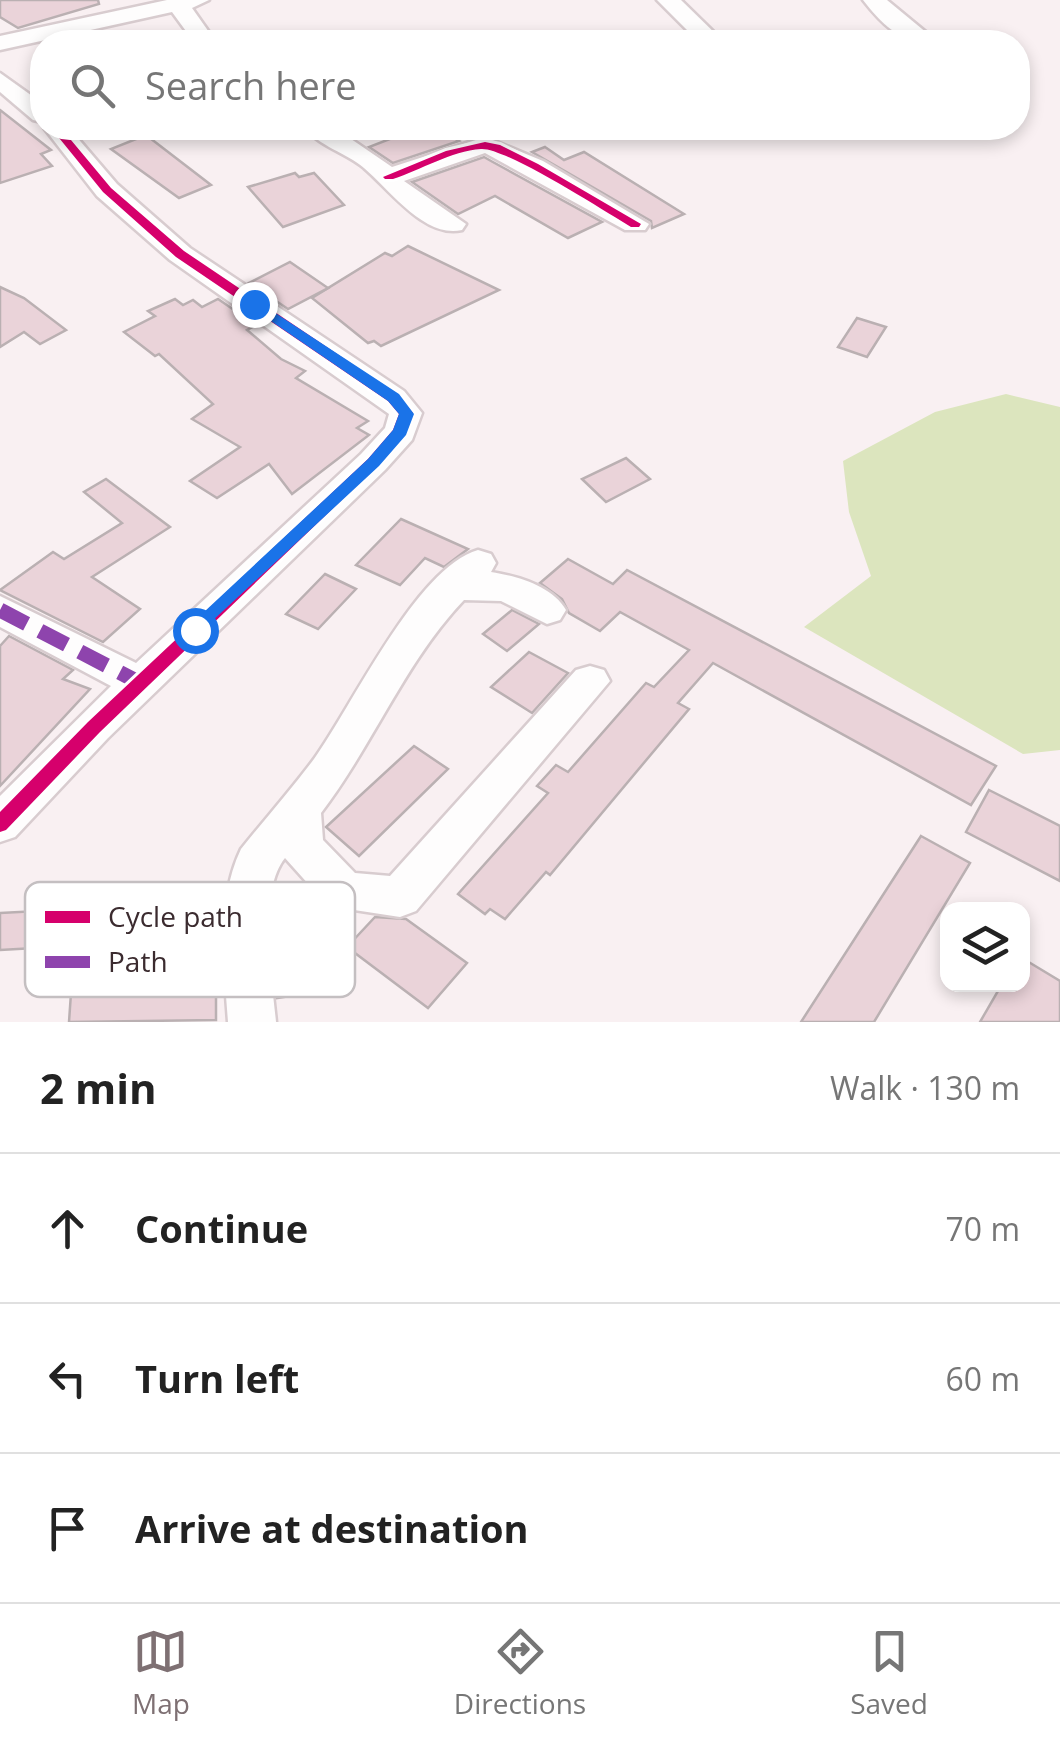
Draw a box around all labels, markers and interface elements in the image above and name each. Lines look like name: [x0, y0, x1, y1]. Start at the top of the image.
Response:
search box: [30, 30, 1030, 140]
icon: search: [65, 58, 120, 113]
text: Search here: [145, 59, 357, 111]
route end: [232, 282, 278, 328]
route start: [173, 608, 219, 654]
legend: [25, 882, 355, 997]
text: Cycle path: [108, 897, 243, 935]
map controls: [940, 902, 1030, 992]
button: layers: [940, 902, 1030, 992]
text: Path: [108, 942, 168, 980]
text: 2 min: [40, 1059, 157, 1116]
text: Walk · 130 m: [830, 1066, 1020, 1109]
icon: ahead: [40, 1201, 95, 1256]
text: Continue: [135, 1202, 308, 1254]
text: 70 m: [945, 1207, 1020, 1250]
icon: left: [40, 1351, 95, 1406]
text: Turn left: [135, 1352, 299, 1404]
text: 60 m: [945, 1357, 1020, 1400]
icon: arrive: [40, 1501, 95, 1556]
text: Arrive at destination: [135, 1502, 529, 1554]
tab: Map: [132, 1624, 190, 1722]
tab: Directions: [454, 1624, 586, 1722]
tab: Saved: [850, 1624, 928, 1722]

